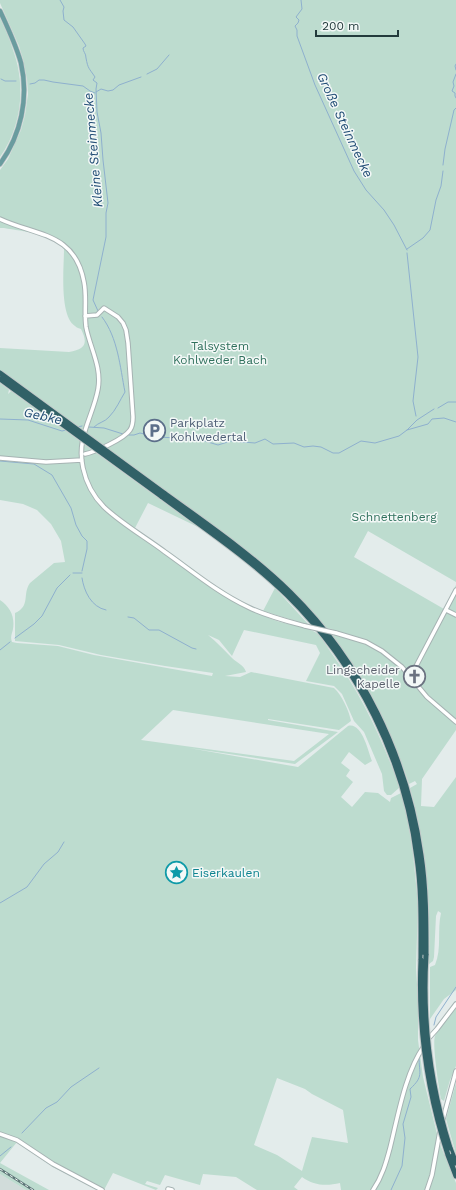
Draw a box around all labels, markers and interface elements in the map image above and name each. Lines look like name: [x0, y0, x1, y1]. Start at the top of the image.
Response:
scale bar: [316, 12, 398, 38]
text: 200 m: [322, 19, 359, 33]
water label: Große Steinmecke: [314, 70, 376, 180]
water label: Kleine Steinmecke: [81, 92, 105, 208]
park label: Talsystem Kohlweder Bach: [173, 339, 267, 367]
water label: Gebke: [22, 405, 64, 427]
place label: Parkplatz Kohlwedertal: [170, 416, 247, 444]
parking icon: Parkplatz Kohlwedertal: [141, 417, 167, 443]
park label: Schnettenberg: [351, 510, 437, 524]
place label: Lingscheider Kapelle: [326, 663, 400, 691]
church icon: Lingscheider Kapelle: [402, 664, 428, 690]
place icon: Eiserkaulen: [164, 860, 190, 886]
place label: Eiserkaulen: [192, 866, 260, 880]

